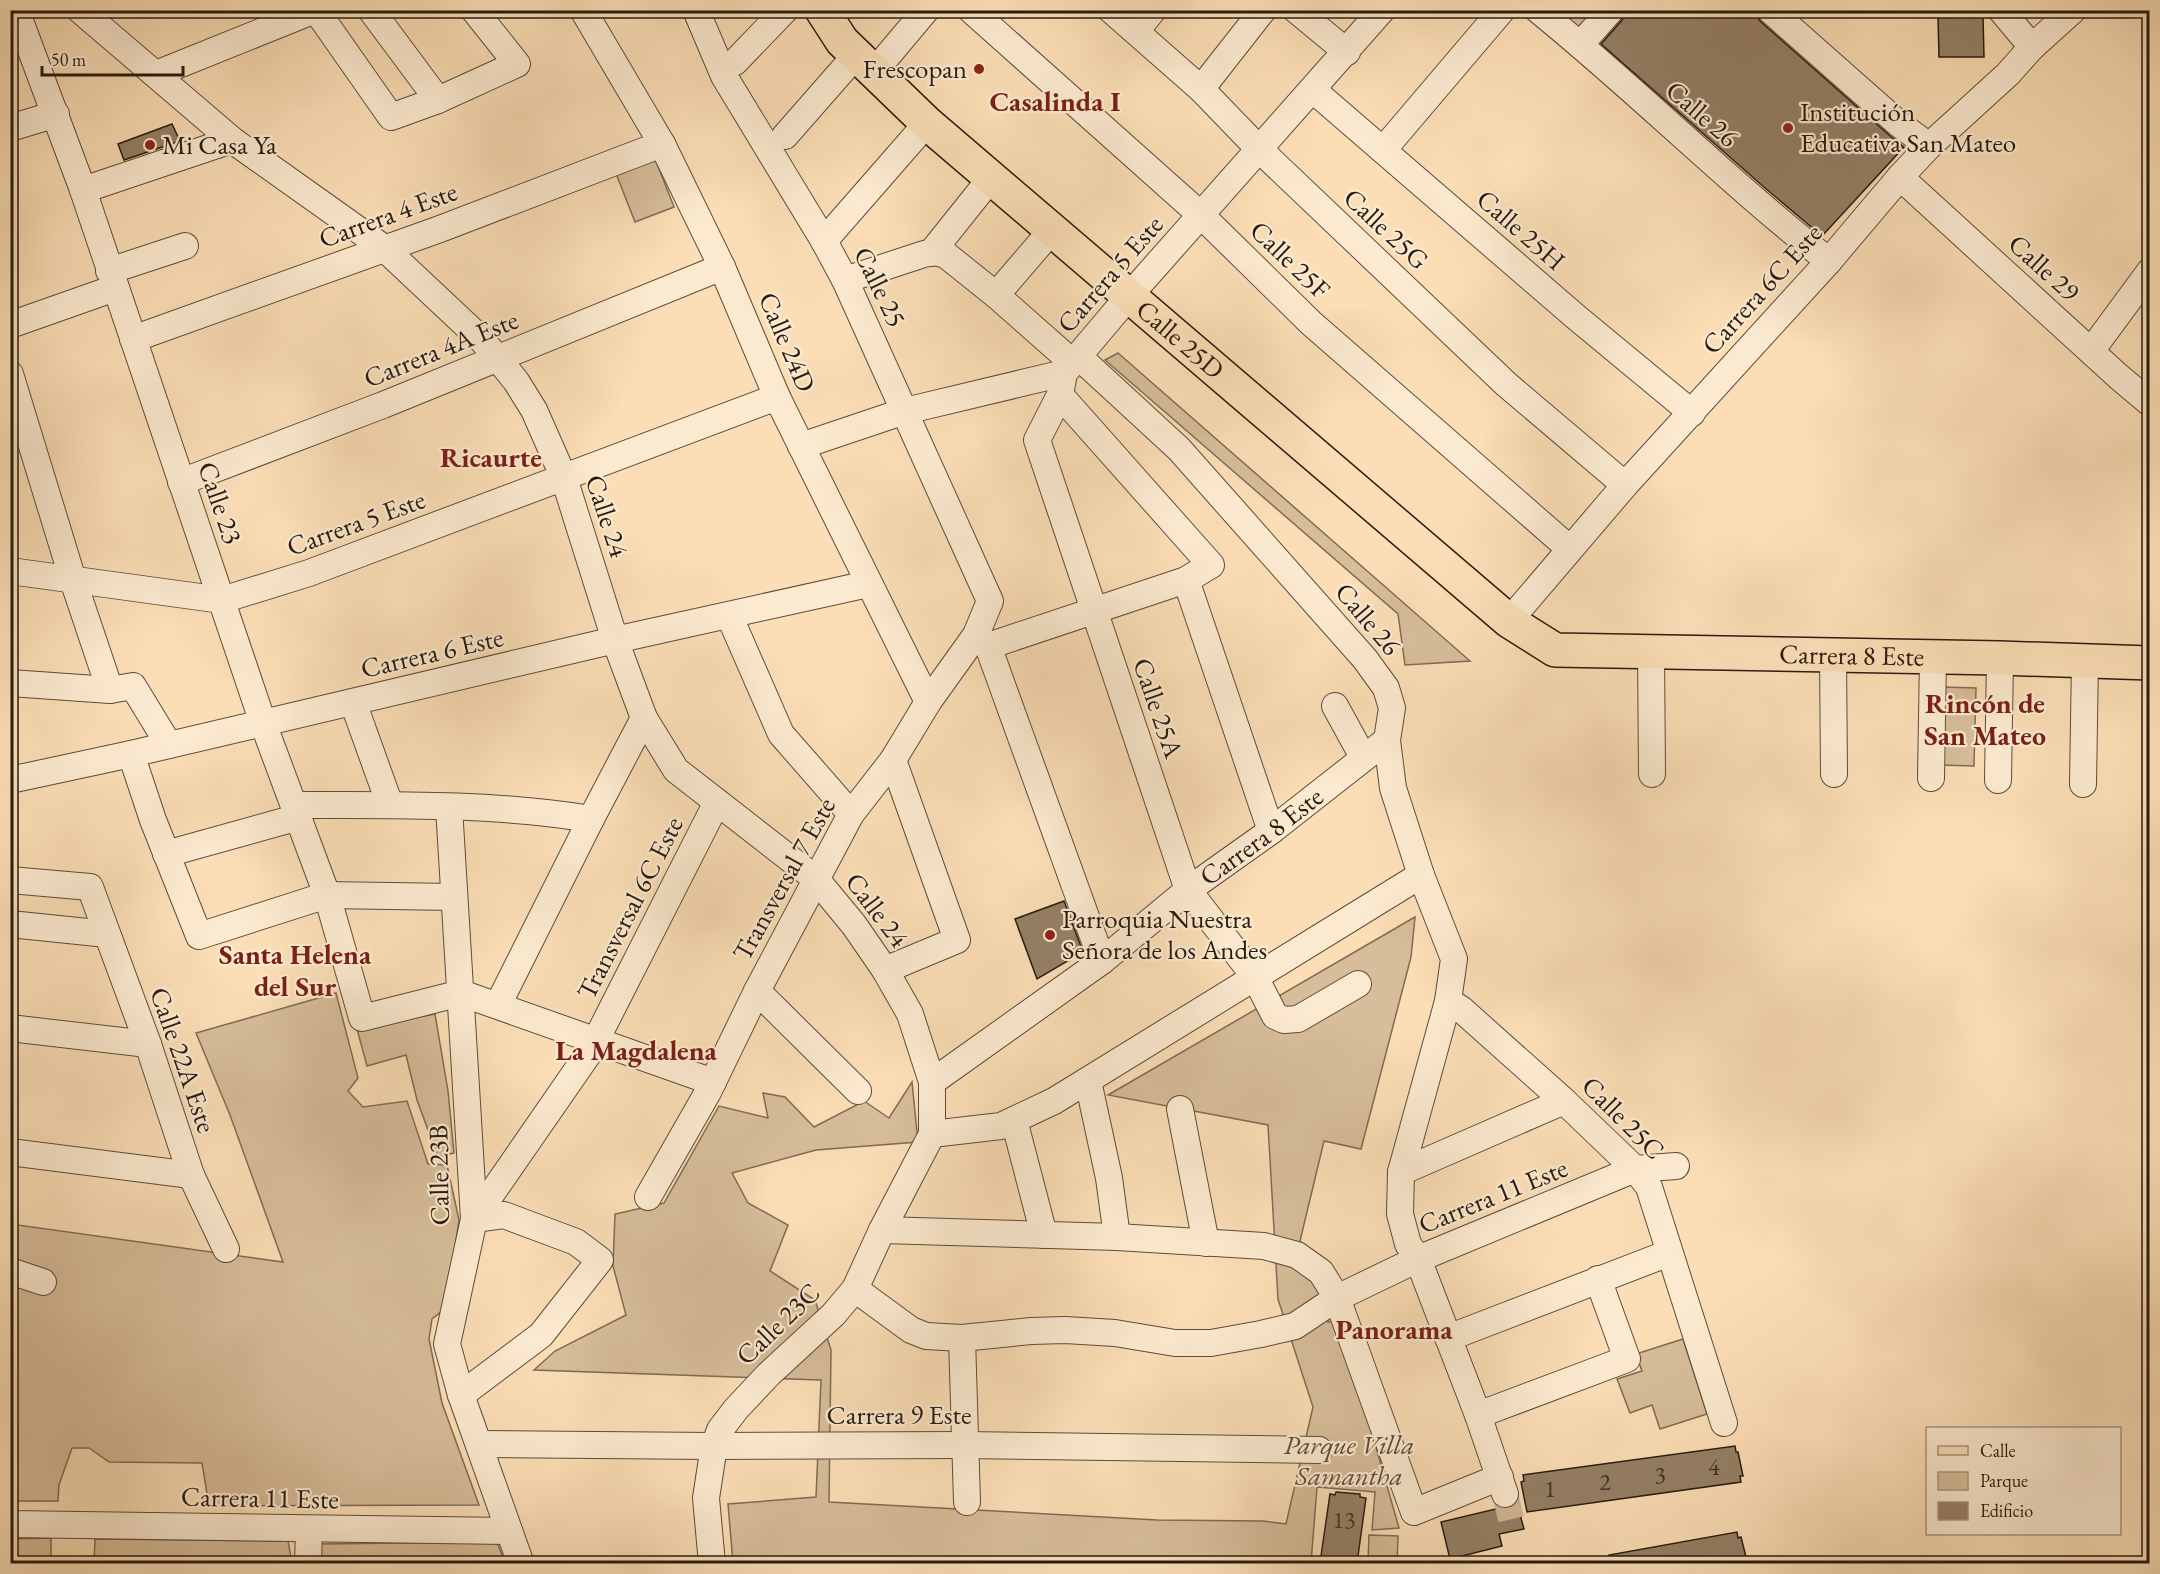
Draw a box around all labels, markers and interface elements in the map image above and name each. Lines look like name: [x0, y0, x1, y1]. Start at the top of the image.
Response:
scale bar: [42, 39, 183, 77]
text: 50 m: [51, 48, 86, 71]
place label: Frescopan: [863, 51, 967, 86]
marker: Frescopan: [972, 62, 986, 76]
street label: Calle 26: [1659, 73, 1746, 155]
district label: Casalinda I: [990, 83, 1120, 119]
place label: Institución Educativa San Mateo: [1800, 94, 2016, 160]
marker: Institución Educativa San Mateo: [1781, 121, 1795, 135]
place label: Mi Casa Ya: [162, 127, 277, 162]
marker: Mi Casa Ya: [143, 138, 157, 152]
street label: Carrera 4 Este: [314, 173, 462, 256]
street label: Calle 25G: [1336, 180, 1436, 277]
street label: Calle 25H: [1470, 181, 1573, 278]
street label: Carrera 5 Este: [1049, 207, 1170, 340]
street label: Calle 25F: [1243, 213, 1338, 307]
street label: Carrera 6C Este: [1694, 216, 1830, 361]
street label: Calle 29: [2001, 226, 2088, 309]
street label: Calle 25: [846, 241, 915, 333]
street label: Calle 24D: [751, 287, 824, 397]
street label: Calle 25D: [1129, 292, 1232, 387]
street label: Carrera 4A Este: [358, 302, 523, 395]
district label: Ricaurte: [440, 439, 542, 475]
street label: Calle 23: [190, 457, 251, 549]
street label: Calle 24: [578, 470, 638, 563]
street label: Carrera 5 Este: [282, 481, 430, 564]
street label: Calle 26: [1328, 575, 1409, 662]
street label: Carrera 6 Este: [357, 619, 506, 686]
street label: Carrera 8 Este: [1779, 636, 1924, 674]
street label: Calle 25A: [1125, 653, 1192, 763]
district label: Rincón de San Mateo: [1924, 685, 2046, 753]
street label: Carrera 8 Este: [1192, 779, 1330, 893]
street label: Transversal 7 Este: [724, 791, 843, 967]
street label: Transversal 6C Este: [568, 810, 691, 1005]
street label: Calle 24: [838, 865, 918, 955]
place label: Parroquia Nuestra Señora de los Andes: [1062, 901, 1267, 967]
marker: Parroquia Nuestra Señora de los Andes: [1043, 928, 1057, 942]
district label: Santa Helena del Sur: [219, 936, 372, 1004]
street label: Calle 22A Este: [142, 982, 225, 1137]
district label: La Magdalena: [555, 1032, 717, 1068]
street label: Calle 25C: [1574, 1069, 1672, 1167]
street label: Calle 23B: [420, 1124, 457, 1226]
street label: Carrera 11 Este: [1413, 1150, 1573, 1241]
street label: Calle 23C: [728, 1275, 827, 1372]
district label: Panorama: [1335, 1311, 1453, 1347]
street label: Carrera 9 Este: [826, 1397, 972, 1432]
park label: Parque Villa Samantha: [1284, 1427, 1414, 1493]
legend: [1926, 1427, 2121, 1535]
text: Calle: [1980, 1439, 2016, 1462]
house number: 4: [1708, 1451, 1720, 1482]
house number: 3: [1654, 1459, 1666, 1490]
house number: 2: [1599, 1466, 1611, 1497]
text: Parque: [1980, 1469, 2028, 1492]
house number: 1: [1544, 1473, 1556, 1504]
street label: Carrera 11 Este: [181, 1479, 339, 1516]
text: Edificio: [1980, 1499, 2033, 1522]
house number: 13: [1332, 1504, 1356, 1535]

